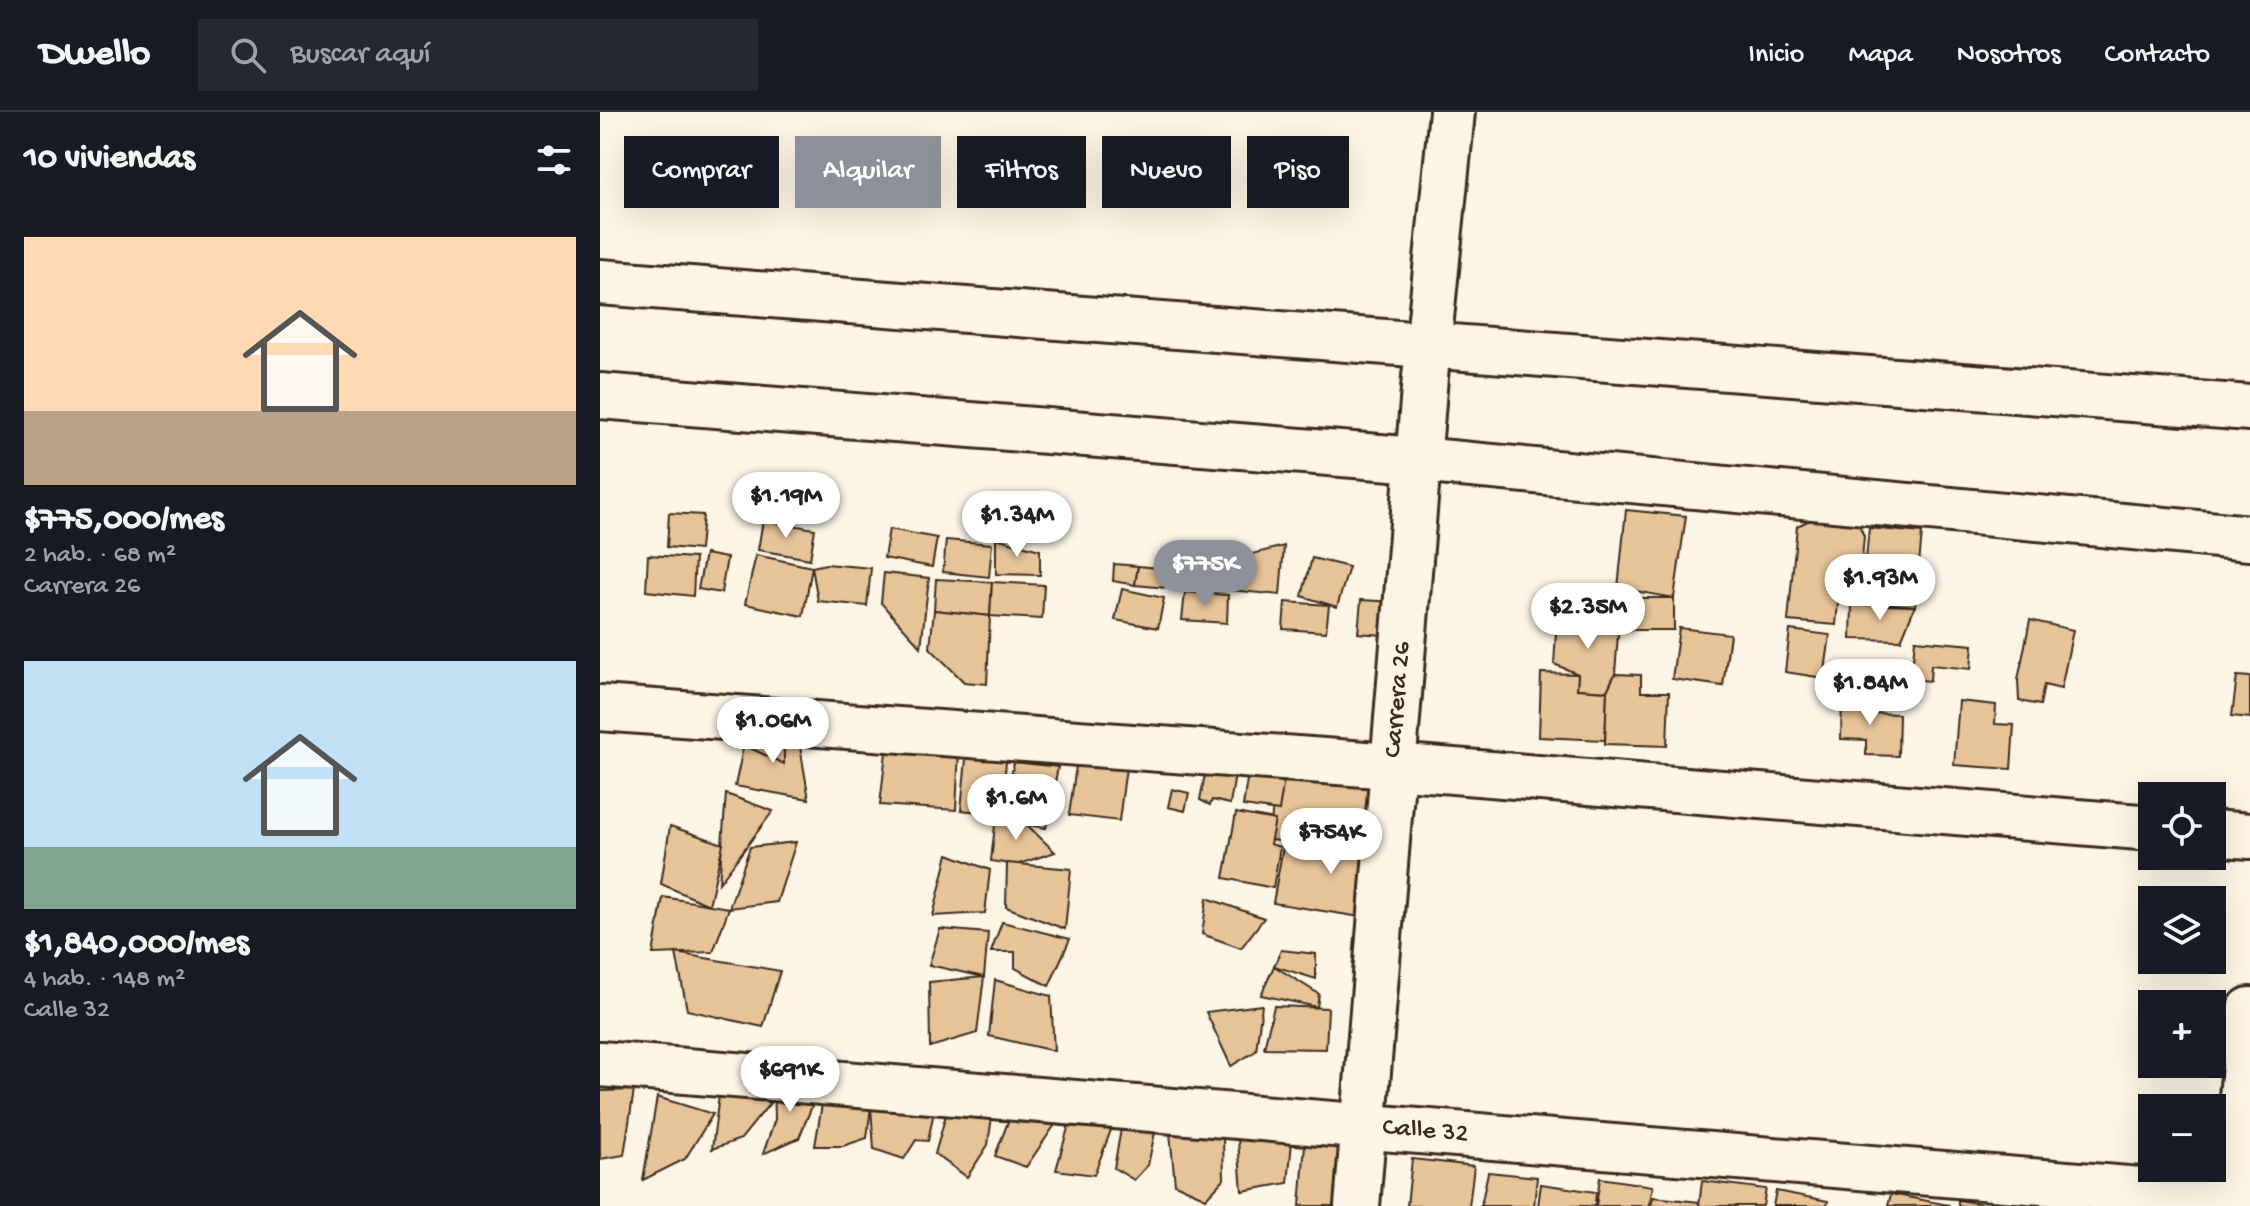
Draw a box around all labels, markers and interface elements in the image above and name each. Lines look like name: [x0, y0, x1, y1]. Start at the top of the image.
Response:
search box: [198, 19, 758, 91]
text: Dwello: [40, 33, 150, 77]
icon: search: [226, 33, 270, 77]
text: Buscar aquí: [290, 38, 431, 73]
text: Inicio: [1748, 39, 1804, 72]
text: Mapa: [1848, 39, 1913, 72]
text: Nosotros: [1957, 39, 2061, 72]
text: Contacto: [2105, 39, 2210, 72]
chip: Comprar: [624, 136, 779, 208]
chip: Alquilar: [795, 136, 941, 208]
chip: Filtros: [957, 136, 1086, 208]
chip: Nuevo: [1102, 136, 1231, 208]
chip: Piso: [1247, 136, 1349, 208]
icon: filters: [532, 138, 576, 182]
text: 10 viviendas: [24, 140, 195, 180]
icon: home: [228, 289, 372, 433]
pin: $1.19M: [721, 472, 851, 540]
text: $1.19M: [750, 482, 822, 513]
pin: $1.34M: [952, 491, 1082, 559]
text: $775,000/mes: [24, 501, 223, 541]
text: $1.34M: [980, 501, 1054, 532]
pin: $775K: [1149, 540, 1261, 608]
text: 2 hab. · 68 m²: [24, 541, 176, 572]
text: $775K: [1172, 550, 1238, 581]
pin: $1.93M: [1815, 554, 1945, 622]
text: $1.93M: [1843, 564, 1917, 595]
text: Carrera 26: [24, 572, 140, 603]
pin: $2.35M: [1523, 583, 1653, 651]
text: $2.35M: [1549, 593, 1627, 624]
street label: Carrera 26: [1378, 640, 1419, 759]
pin: $1.84M: [1805, 659, 1935, 727]
text: $1.84M: [1833, 669, 1907, 700]
pin: $1.06M: [708, 697, 838, 765]
text: $1.06M: [735, 707, 811, 738]
icon: home: [228, 713, 372, 857]
pin: $1.6M: [960, 774, 1072, 842]
map controls: [2138, 782, 2226, 1182]
button: locate: [2138, 782, 2226, 870]
text: $1.6M: [985, 784, 1047, 815]
pin: $754K: [1275, 808, 1387, 876]
text: $754K: [1298, 818, 1364, 849]
button: layers: [2138, 886, 2226, 974]
text: $1,840,000/mes: [24, 925, 249, 965]
text: 4 hab. · 148 m²: [24, 965, 185, 996]
button: +: [2138, 990, 2226, 1078]
text: Calle 32: [24, 996, 110, 1027]
pin: $691K: [734, 1046, 846, 1114]
text: $691K: [759, 1056, 821, 1087]
button: −: [2138, 1094, 2226, 1182]
street label: Calle 32: [1381, 1113, 1470, 1150]

